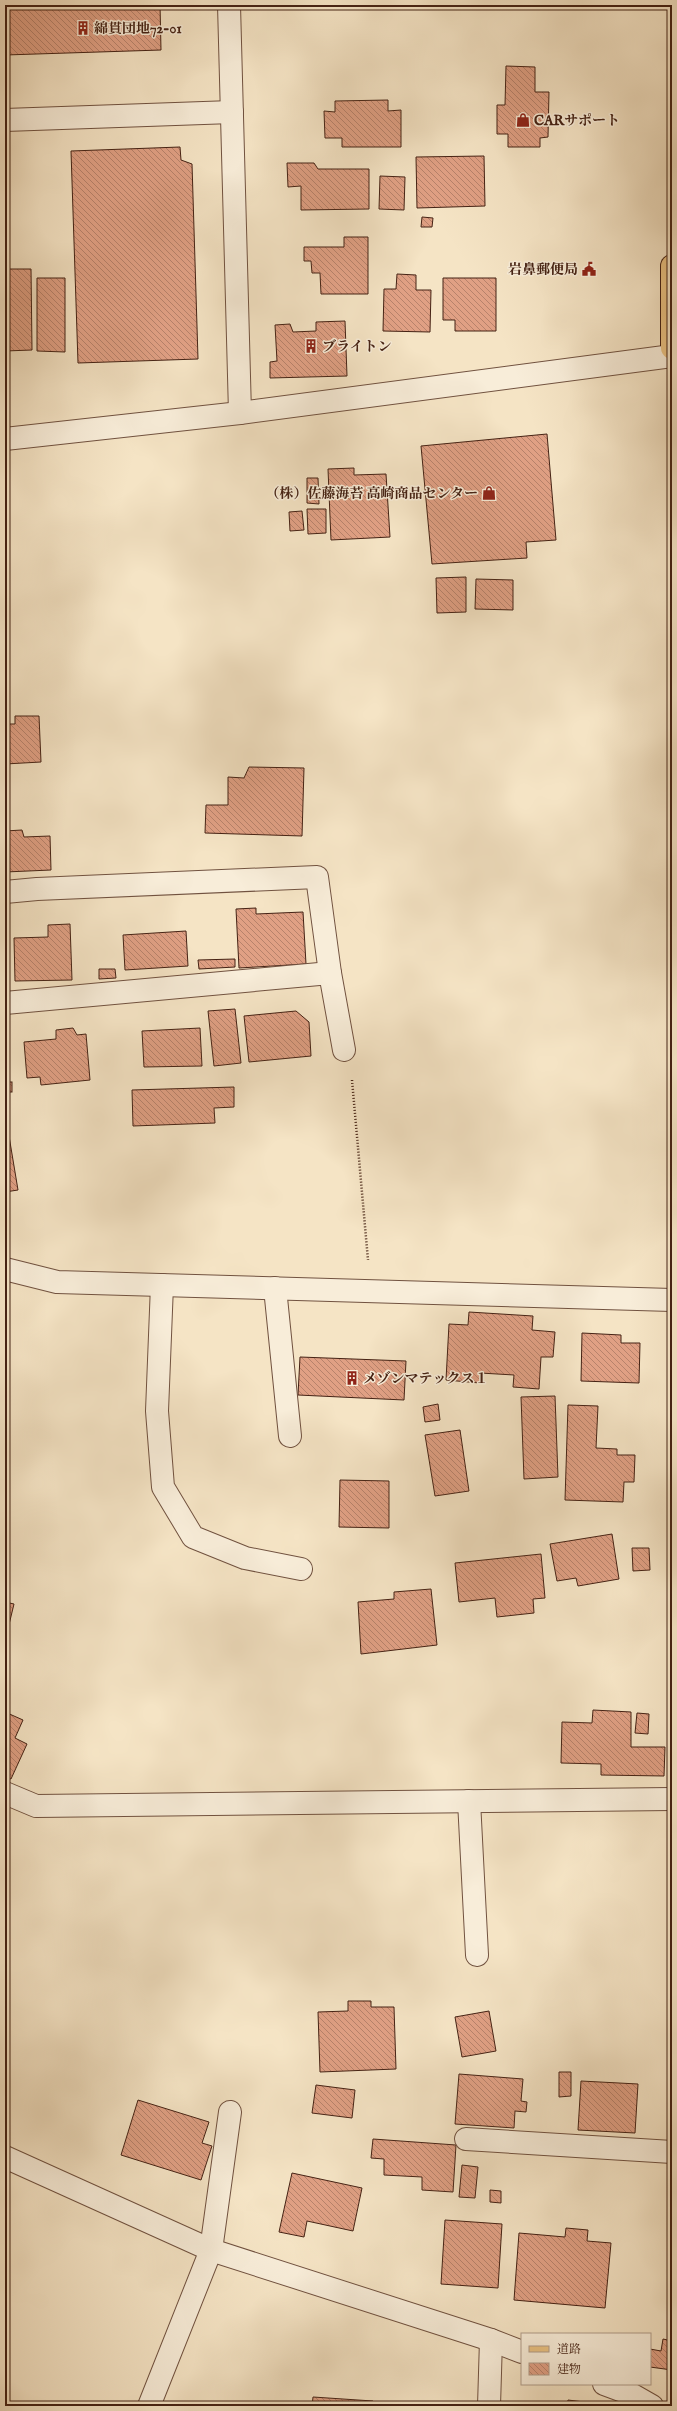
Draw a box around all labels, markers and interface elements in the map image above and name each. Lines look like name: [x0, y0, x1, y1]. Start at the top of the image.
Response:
building icon: 綿貫団地72-01: [75, 20, 91, 36]
place label: 綿貫団地72-01: [94, 20, 182, 38]
shop icon: CARサポート: [515, 112, 531, 128]
place label: CARサポート: [534, 112, 620, 130]
place label: 岩鼻郵便局: [508, 261, 578, 279]
public building icon: 岩鼻郵便局: [581, 261, 597, 277]
building icon: ブライトン: [303, 338, 319, 354]
place label: ブライトン: [322, 338, 392, 356]
place label: （株）佐藤海苔 高崎商品センター: [266, 485, 478, 503]
shop icon: （株）佐藤海苔 高崎商品センター: [481, 485, 497, 501]
building icon: メゾンマテックス１: [344, 1370, 360, 1386]
place label: メゾンマテックス１: [363, 1370, 488, 1388]
legend: [521, 2333, 651, 2385]
text: 道路: [557, 2342, 581, 2357]
text: 建物: [557, 2362, 581, 2377]

